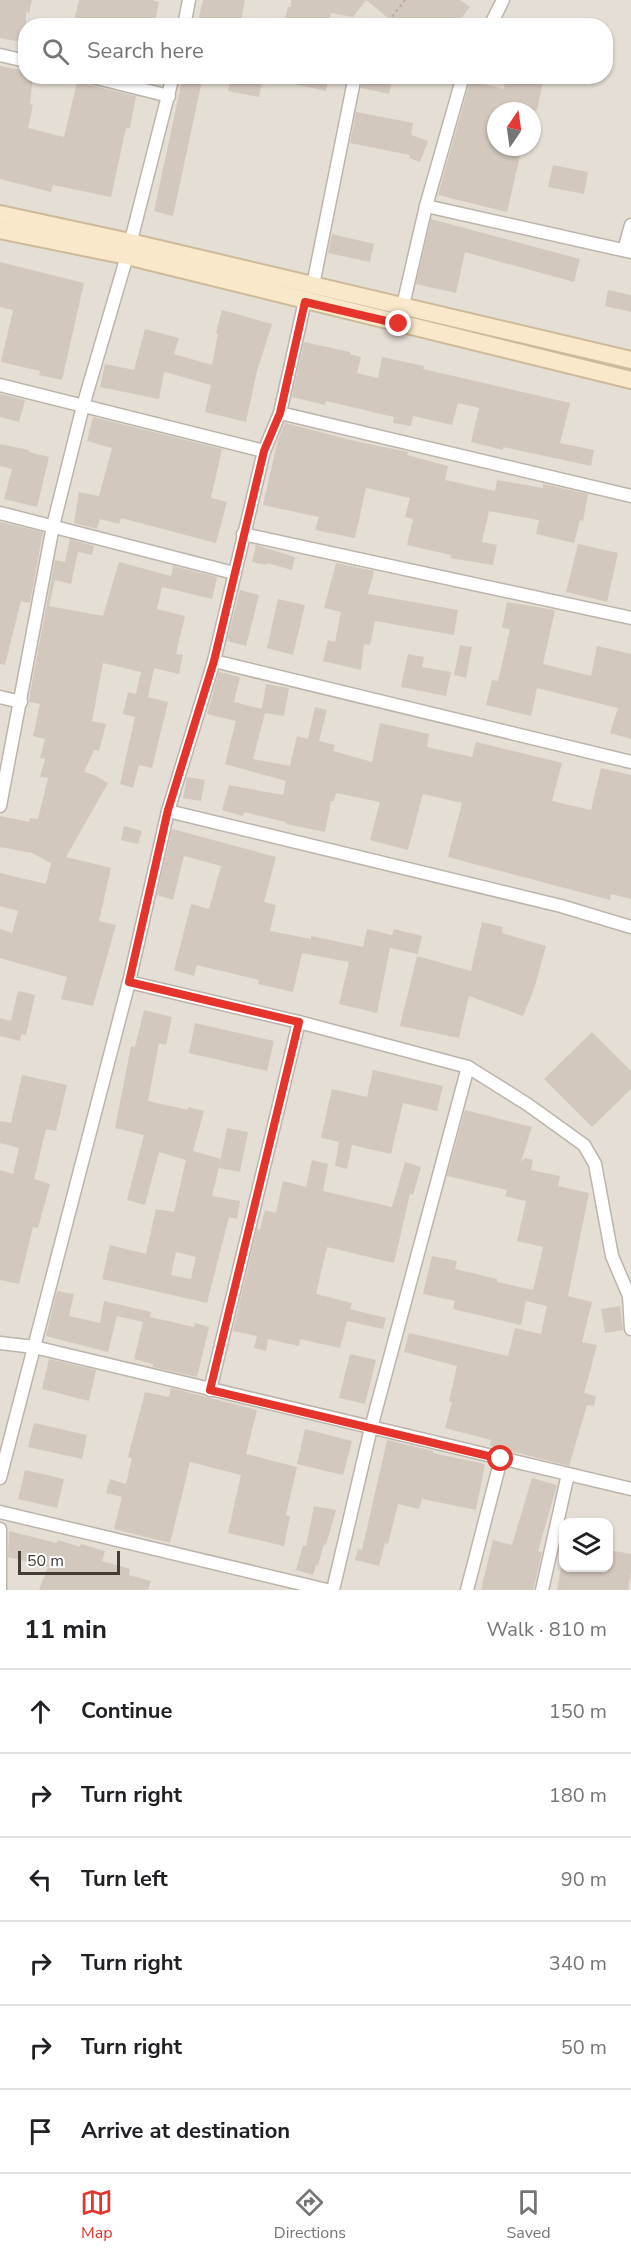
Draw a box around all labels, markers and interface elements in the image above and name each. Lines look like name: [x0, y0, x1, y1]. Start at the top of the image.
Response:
search box: [18, 18, 613, 84]
icon: search: [39, 35, 72, 68]
text: Search here: [87, 36, 204, 66]
north arrow: [487, 102, 541, 156]
route end: [385, 310, 411, 336]
route start: [487, 1445, 513, 1471]
map controls: [559, 1518, 613, 1572]
button: layers: [559, 1518, 613, 1572]
scale bar: [18, 1548, 120, 1576]
text: 50 m: [27, 1550, 64, 1572]
text: 11 min: [24, 1612, 107, 1647]
text: Walk · 810 m: [487, 1616, 607, 1643]
icon: ahead: [24, 1695, 57, 1728]
text: Continue: [81, 1696, 172, 1726]
text: 150 m: [549, 1698, 607, 1725]
icon: right: [24, 1779, 57, 1812]
text: Turn right: [81, 1780, 182, 1810]
text: 180 m: [549, 1782, 607, 1809]
icon: left: [24, 1863, 57, 1896]
text: Turn left: [81, 1864, 168, 1894]
text: 90 m: [561, 1866, 607, 1893]
icon: right: [24, 1947, 57, 1980]
text: Turn right: [81, 1948, 182, 1978]
text: 340 m: [549, 1950, 607, 1977]
icon: right: [24, 2031, 57, 2064]
text: Turn right: [81, 2032, 182, 2062]
text: 50 m: [561, 2034, 607, 2061]
icon: arrive: [24, 2115, 57, 2148]
text: Arrive at destination: [81, 2116, 290, 2146]
tab: Map: [80, 2186, 113, 2244]
tab: Directions: [274, 2186, 346, 2244]
tab: Saved: [507, 2186, 551, 2244]

